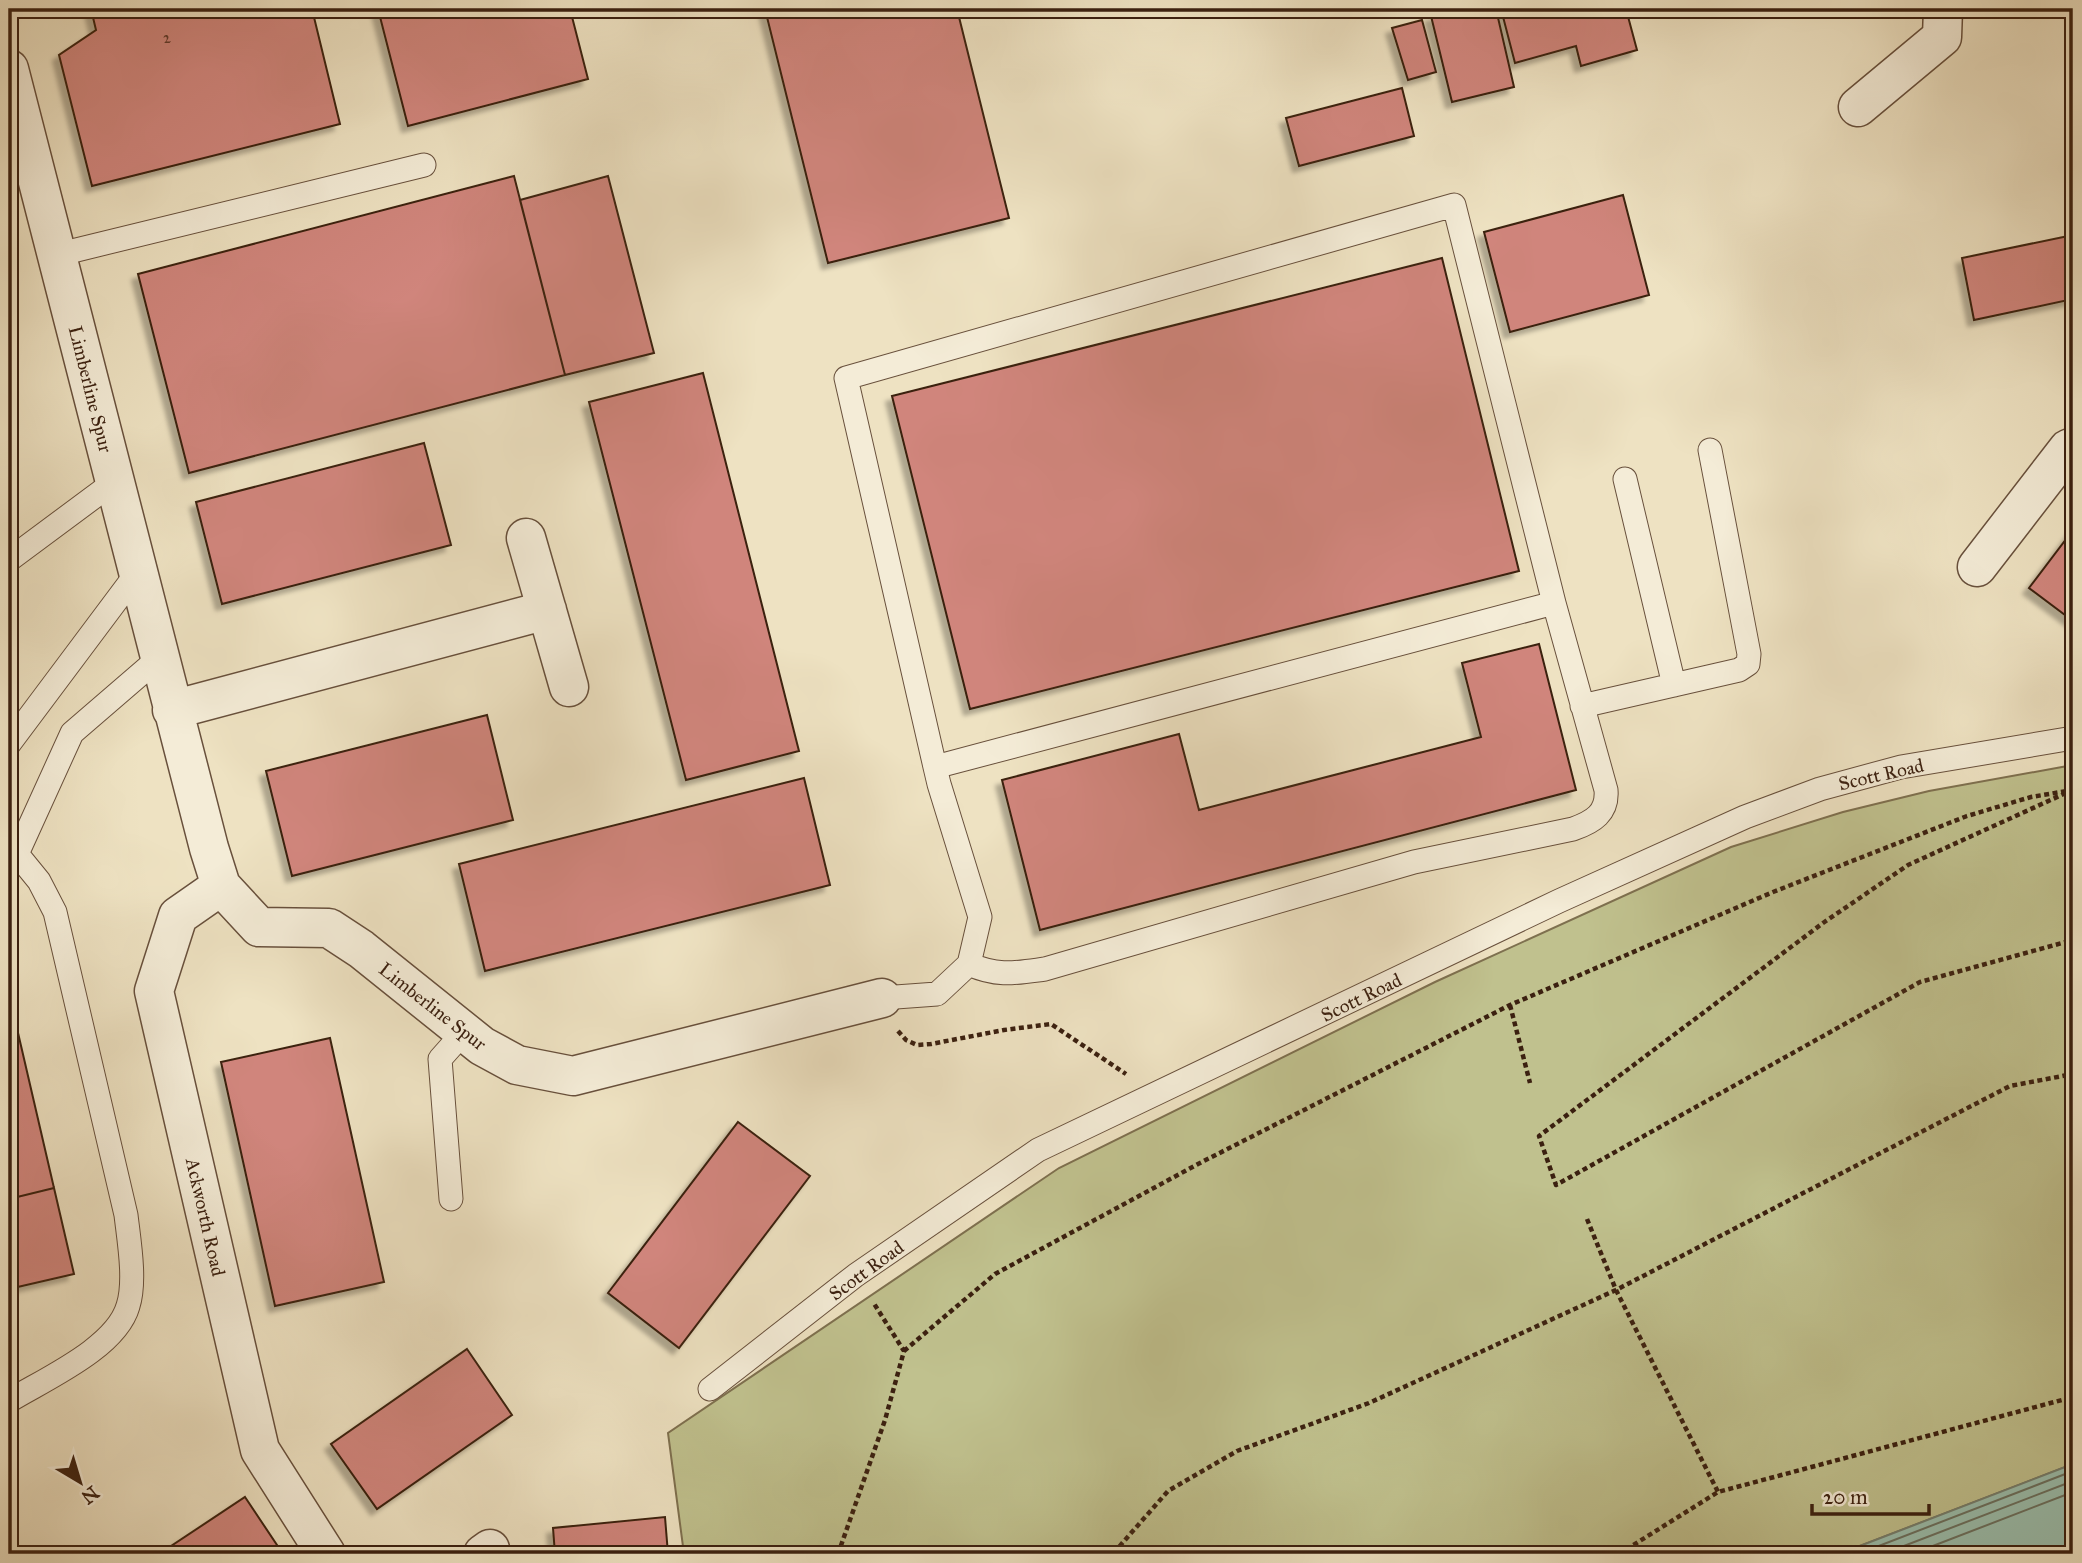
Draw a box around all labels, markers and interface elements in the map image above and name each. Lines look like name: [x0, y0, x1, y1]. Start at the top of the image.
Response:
house number: 2: [163, 28, 171, 47]
street label: Limberline Spur: [64, 323, 118, 456]
street label: Scott Road: [1836, 753, 1926, 795]
street label: Limberline Spur: [375, 957, 492, 1056]
street label: Scott Road: [1317, 968, 1406, 1027]
street label: Ackworth Road: [181, 1155, 230, 1279]
street label: Scott Road: [824, 1235, 908, 1305]
north arrow: [46, 1448, 116, 1518]
scale bar: [1812, 1472, 1930, 1516]
text: N: [77, 1481, 104, 1509]
text: 20 m: [1823, 1484, 1868, 1510]

